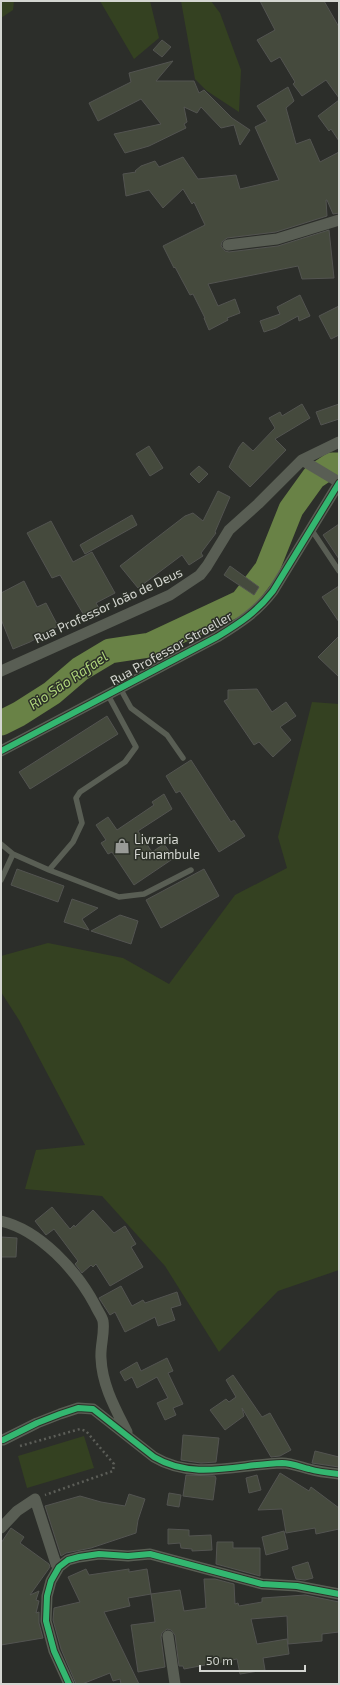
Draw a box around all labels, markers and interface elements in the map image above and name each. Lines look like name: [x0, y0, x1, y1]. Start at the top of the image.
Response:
street label: Rua Professor João de Deus: [31, 564, 185, 646]
street label: Rua Professor Stroeller: [107, 608, 235, 688]
water label: Rio São Rafael: [25, 647, 111, 713]
place label: Livraria Funambule: [134, 831, 200, 862]
shop icon: Livraria Funambule: [113, 837, 131, 855]
scale bar: [200, 1647, 305, 1673]
text: 50 m: [206, 1653, 233, 1667]

